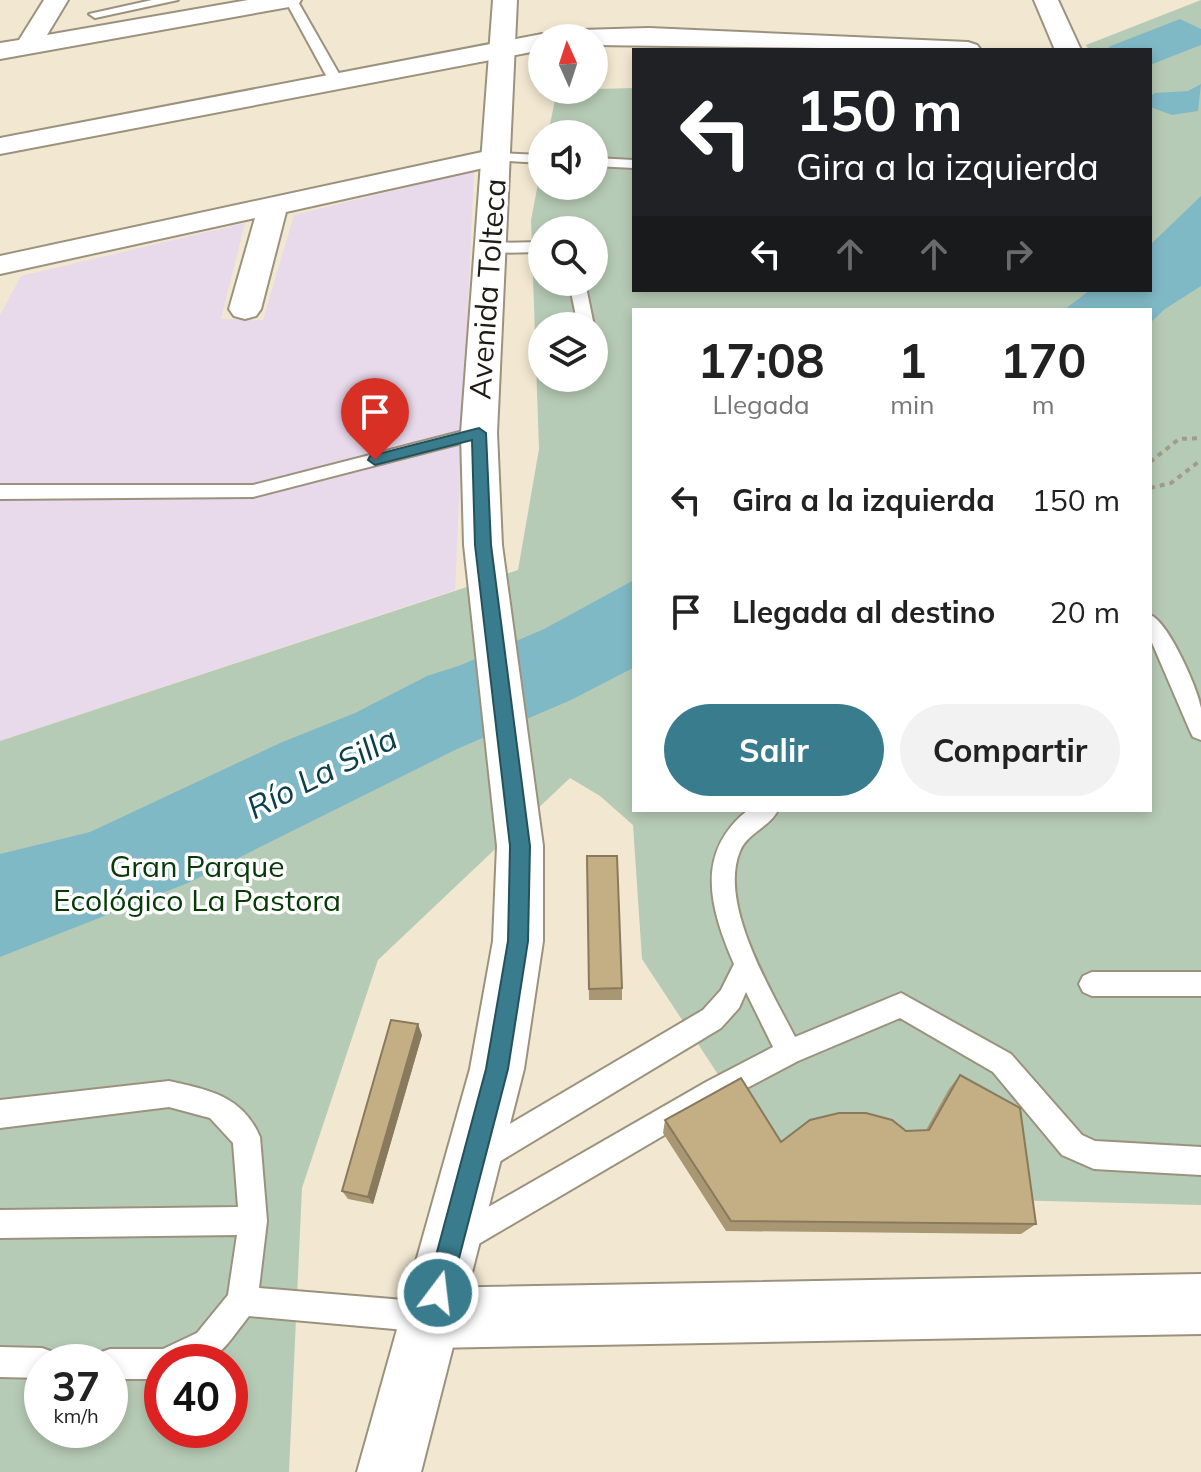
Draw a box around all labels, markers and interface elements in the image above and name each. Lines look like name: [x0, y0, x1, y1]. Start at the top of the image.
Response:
north arrow: [528, 24, 608, 104]
map controls: [528, 24, 608, 392]
text: 150 m: [796, 75, 963, 145]
icon: left: [664, 80, 768, 184]
button: sound: [528, 120, 608, 200]
text: Gira a la izquierda: [796, 144, 1099, 189]
street label: Avenida Tolteca: [460, 177, 514, 401]
button: search: [528, 216, 608, 296]
icon: left: [744, 232, 788, 276]
icon: ahead: [828, 232, 872, 276]
icon: ahead: [912, 232, 956, 276]
icon: right: [996, 232, 1040, 276]
button: layers: [528, 312, 608, 392]
text: 17:08: [698, 330, 825, 390]
text: 1: [898, 330, 927, 390]
text: 170: [1000, 330, 1086, 390]
pin: [341, 378, 409, 460]
text: Llegada: [713, 388, 810, 421]
text: min: [890, 388, 934, 421]
text: m: [1032, 388, 1055, 421]
icon: arrive: [353, 390, 397, 434]
icon: left: [664, 478, 708, 522]
text: Gira a la izquierda: [732, 481, 995, 519]
text: 150 m: [1032, 481, 1120, 519]
icon: arrive: [664, 590, 708, 634]
text: Llegada al destino: [732, 593, 995, 631]
text: 20 m: [1050, 593, 1120, 631]
button: Salir: [664, 704, 884, 796]
button: Compartir: [900, 704, 1120, 796]
water label: Río La Silla: [240, 717, 403, 827]
park label: Gran Parque Ecológico La Pastora: [53, 847, 341, 919]
position arrow: [396, 1251, 480, 1335]
speed limit sign: 40: [144, 1344, 248, 1448]
text: 37: [52, 1361, 100, 1411]
text: km/h: [53, 1403, 99, 1428]

